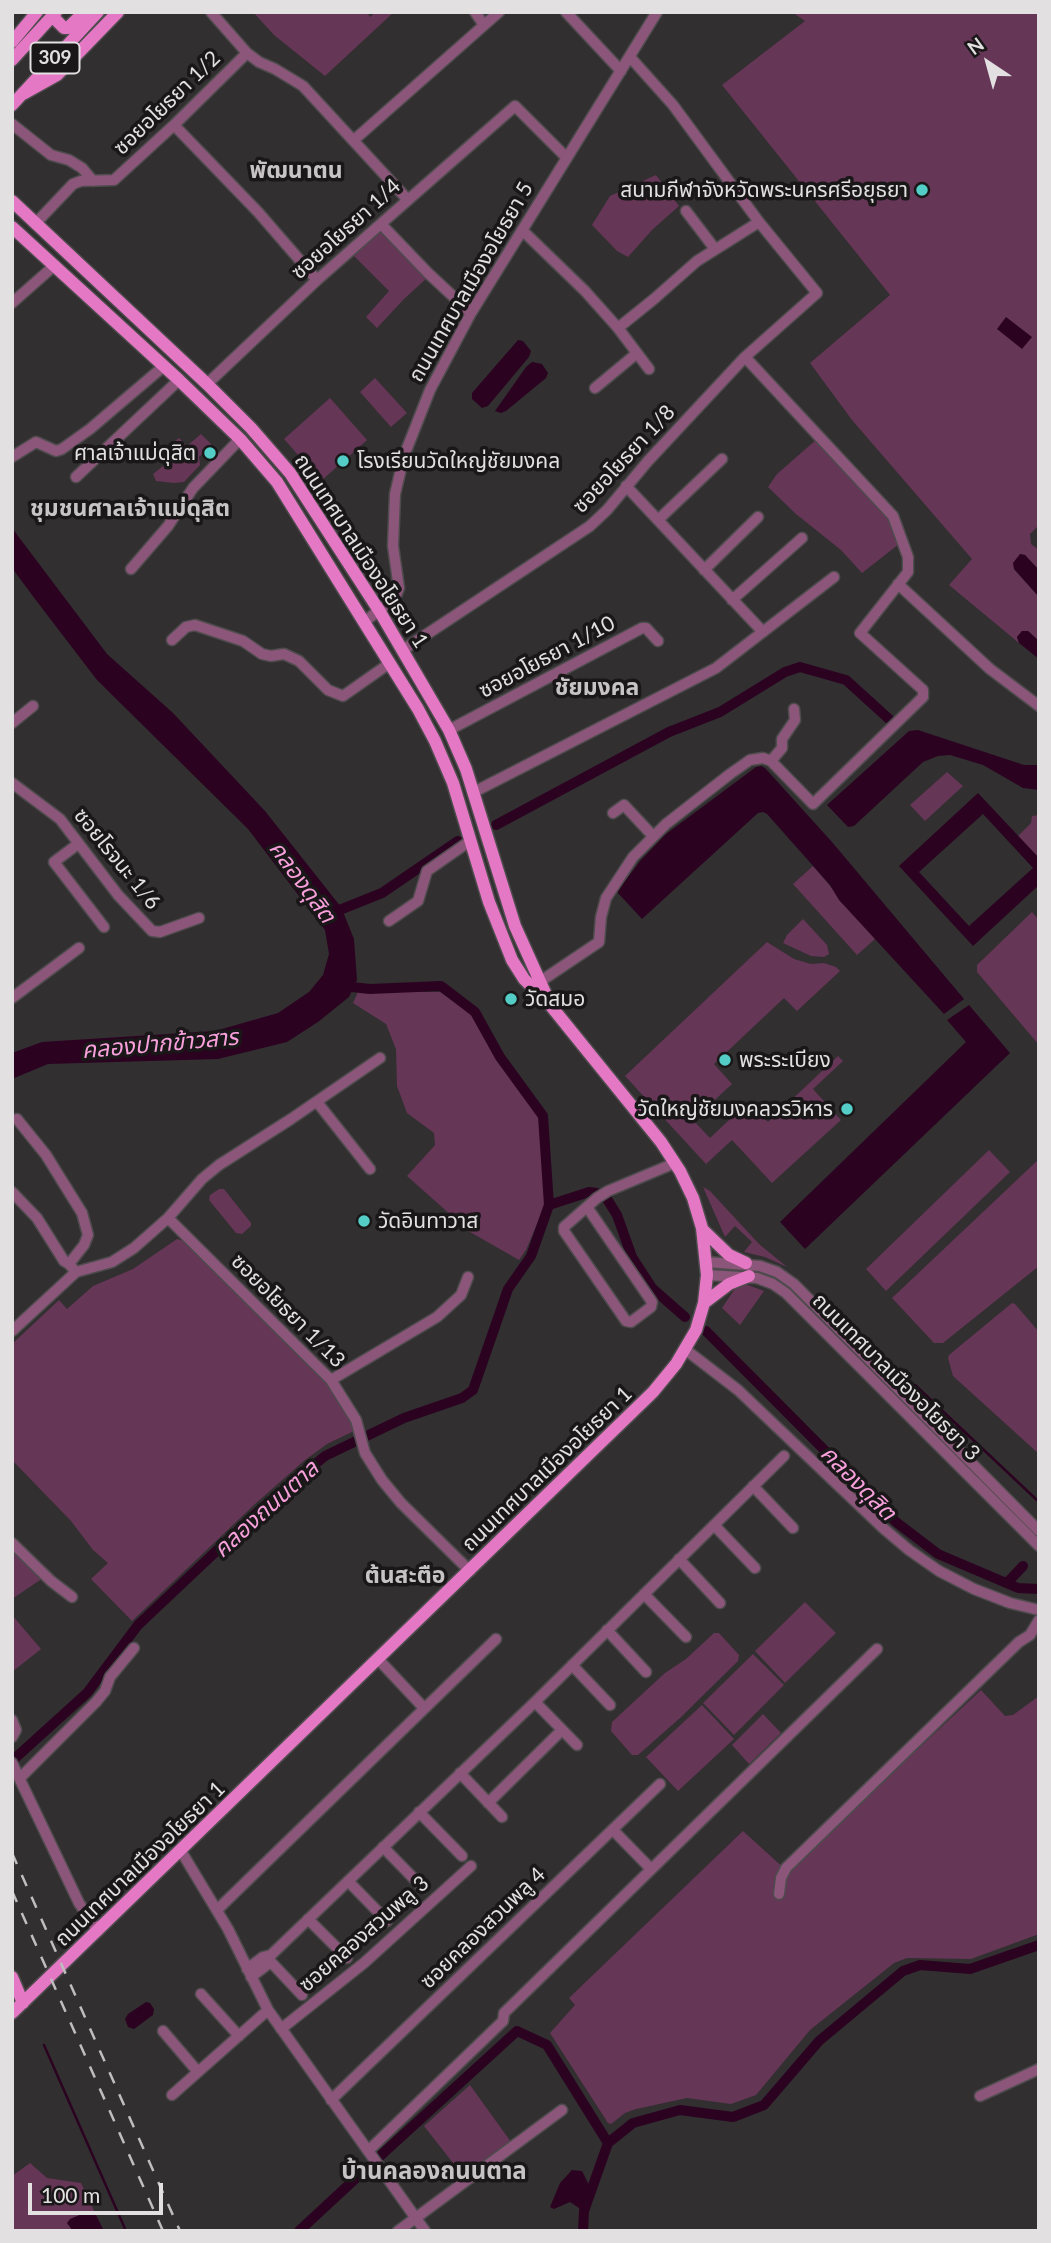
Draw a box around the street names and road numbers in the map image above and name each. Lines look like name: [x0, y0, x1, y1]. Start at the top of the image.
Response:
road number: 309: [30, 43, 80, 74]
street label: ซอยอโยธยา 1/2: [109, 46, 225, 160]
street label: ซอยอโยธยา 1/4: [286, 173, 406, 285]
street label: ถนนเทศบาลเมืองอโยธยา 5: [403, 178, 539, 386]
street label: ซอยอโยธยา 1/8: [568, 400, 680, 518]
street label: ถนนเทศบาลเมืองอโยธยา 1: [289, 449, 433, 653]
street label: ซอยอโยธยา 1/10: [475, 611, 619, 703]
street label: ซอยโรจนะ 1/6: [68, 803, 166, 915]
street label: ซอยอโยธยา 1/13: [226, 1249, 350, 1373]
street label: ถนนเทศบาลเมืองอโยธยา 3: [807, 1288, 985, 1466]
street label: ถนนเทศบาลเมืองอโยธยา 1: [457, 1381, 637, 1557]
street label: ถนนเทศบาลเมืองอโยธยา 1: [50, 1776, 230, 1952]
street label: ซอยคลองสวนพลู 4: [415, 1862, 551, 1994]
street label: ซอยคลองสวนพลู 3: [294, 1871, 434, 1997]

